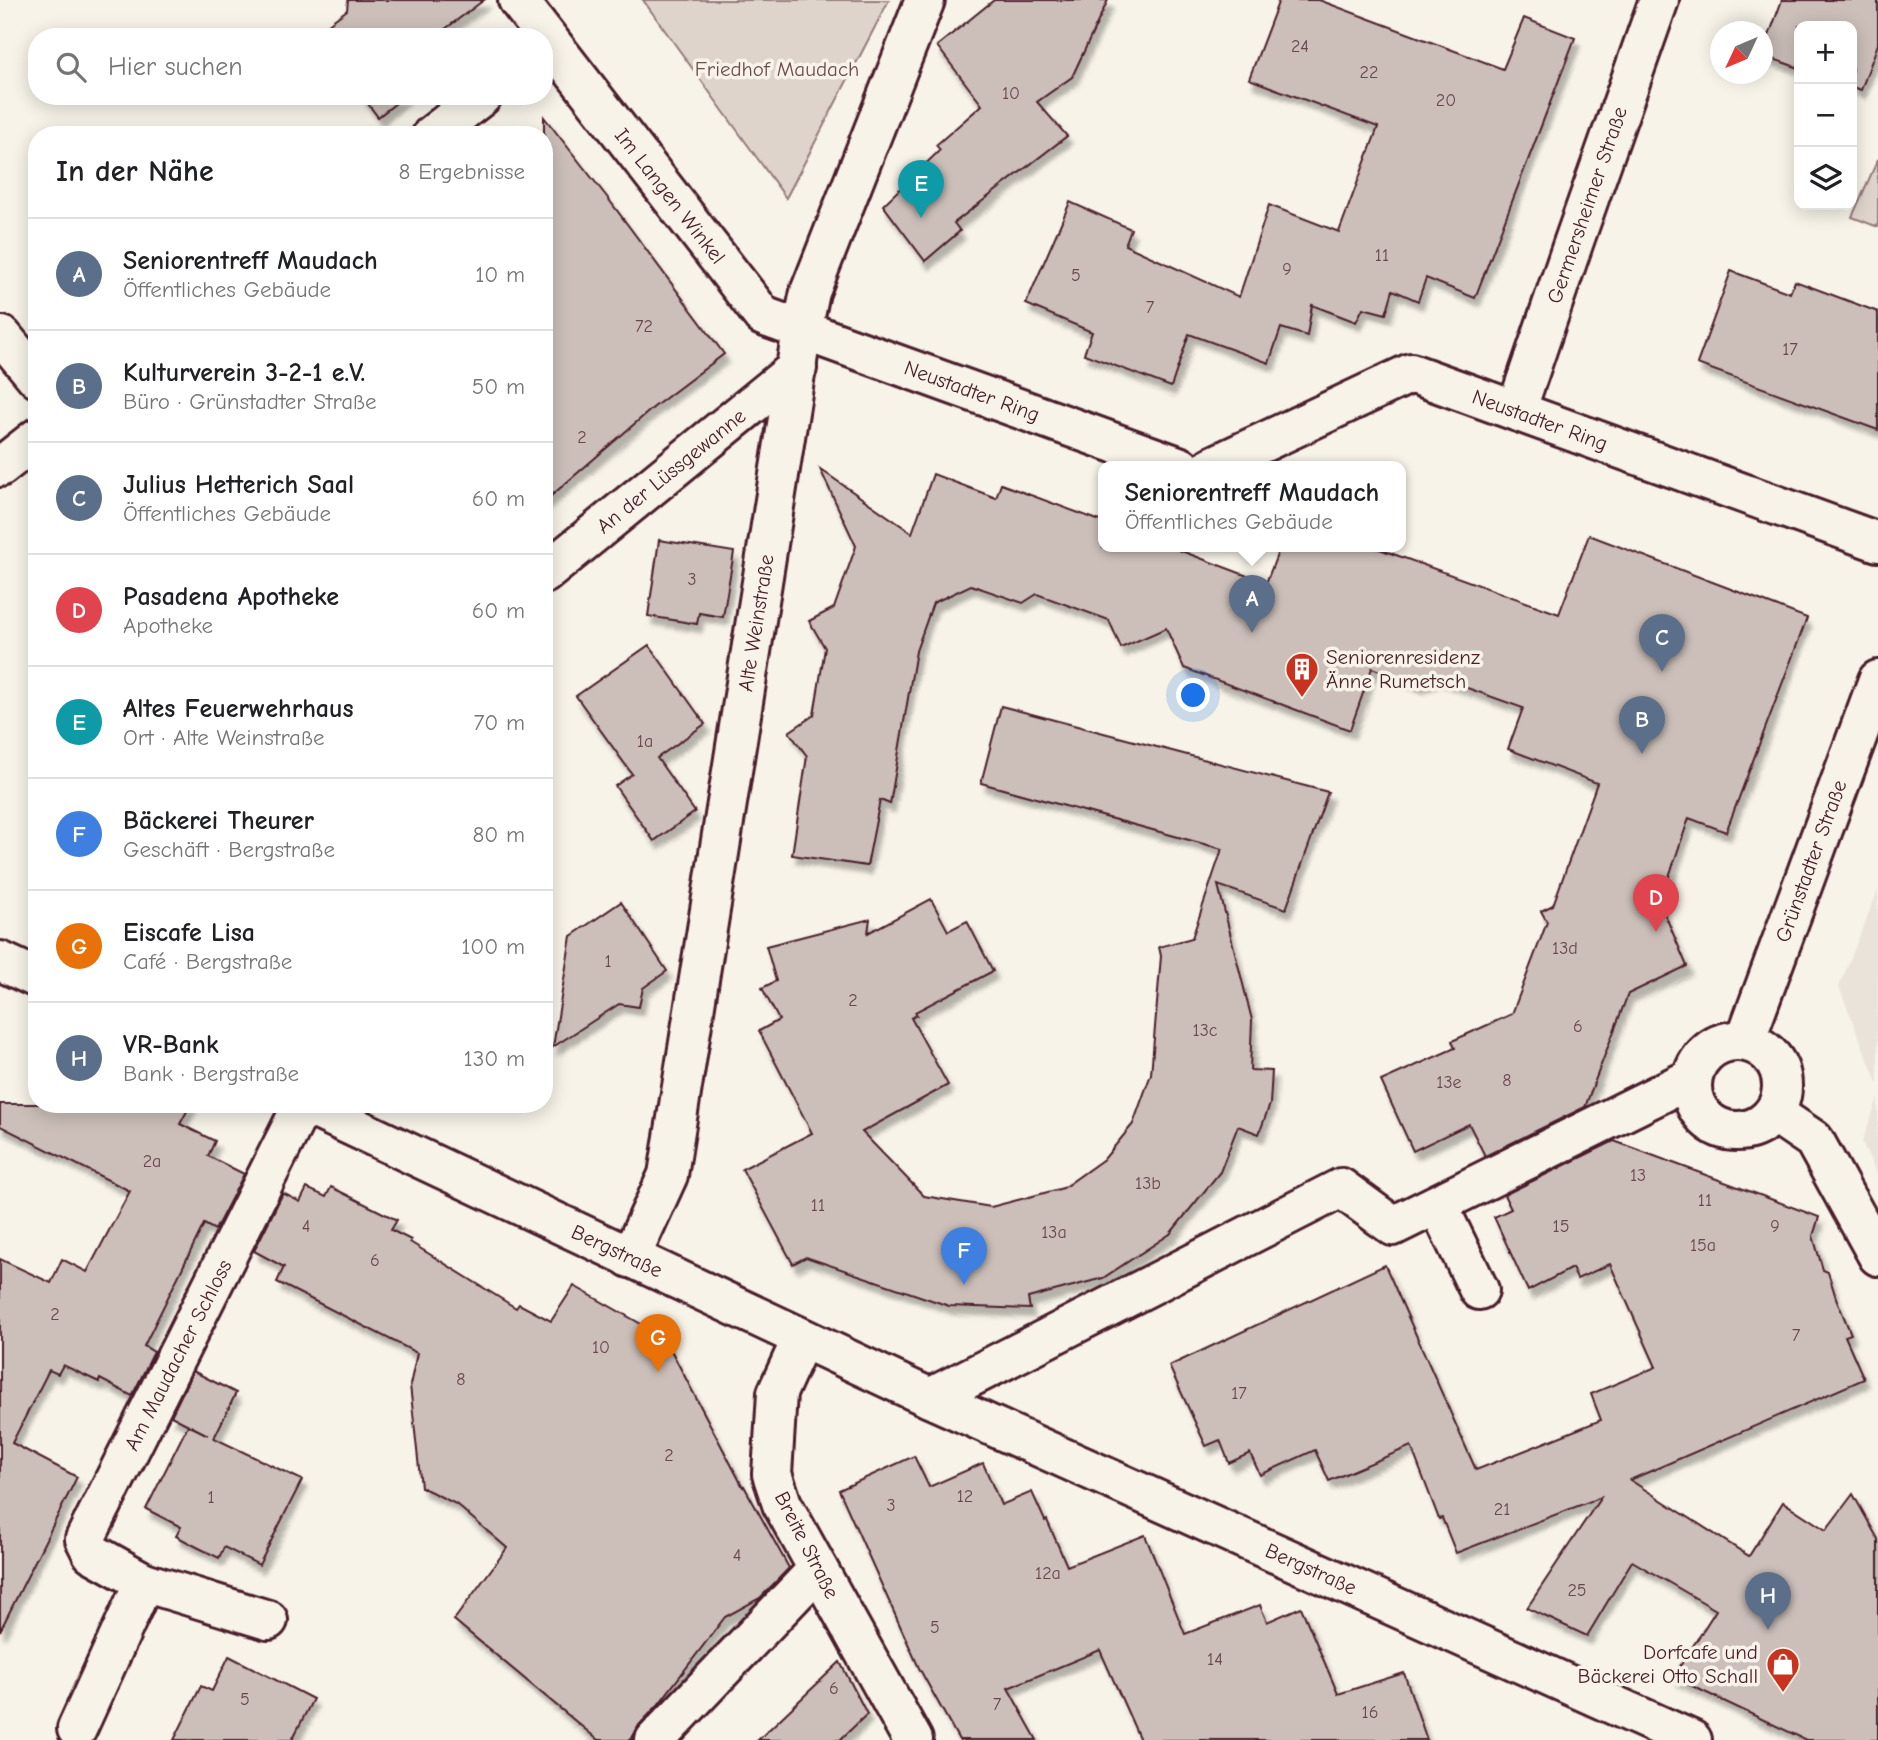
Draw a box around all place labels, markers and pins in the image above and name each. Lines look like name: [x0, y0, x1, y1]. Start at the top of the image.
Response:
pin: E: [898, 160, 944, 218]
pin: A: [1229, 575, 1275, 633]
pin: C: [1639, 614, 1685, 672]
place label: Seniorenresidenz Änne Rumetsch: [1326, 645, 1480, 693]
building icon: Seniorenresidenz Änne Rumetsch: [1283, 650, 1321, 699]
pin: B: [1619, 696, 1665, 754]
pin: D: [1633, 874, 1679, 932]
pin: F: [941, 1227, 987, 1285]
pin: G: [635, 1314, 681, 1372]
pin: H: [1745, 1572, 1791, 1630]
place label: Dorfcafe und Bäckerei Otto Schall: [1578, 1640, 1758, 1688]
shop icon: Dorfcafe und Bäckerei Otto Schall: [1764, 1645, 1802, 1694]

